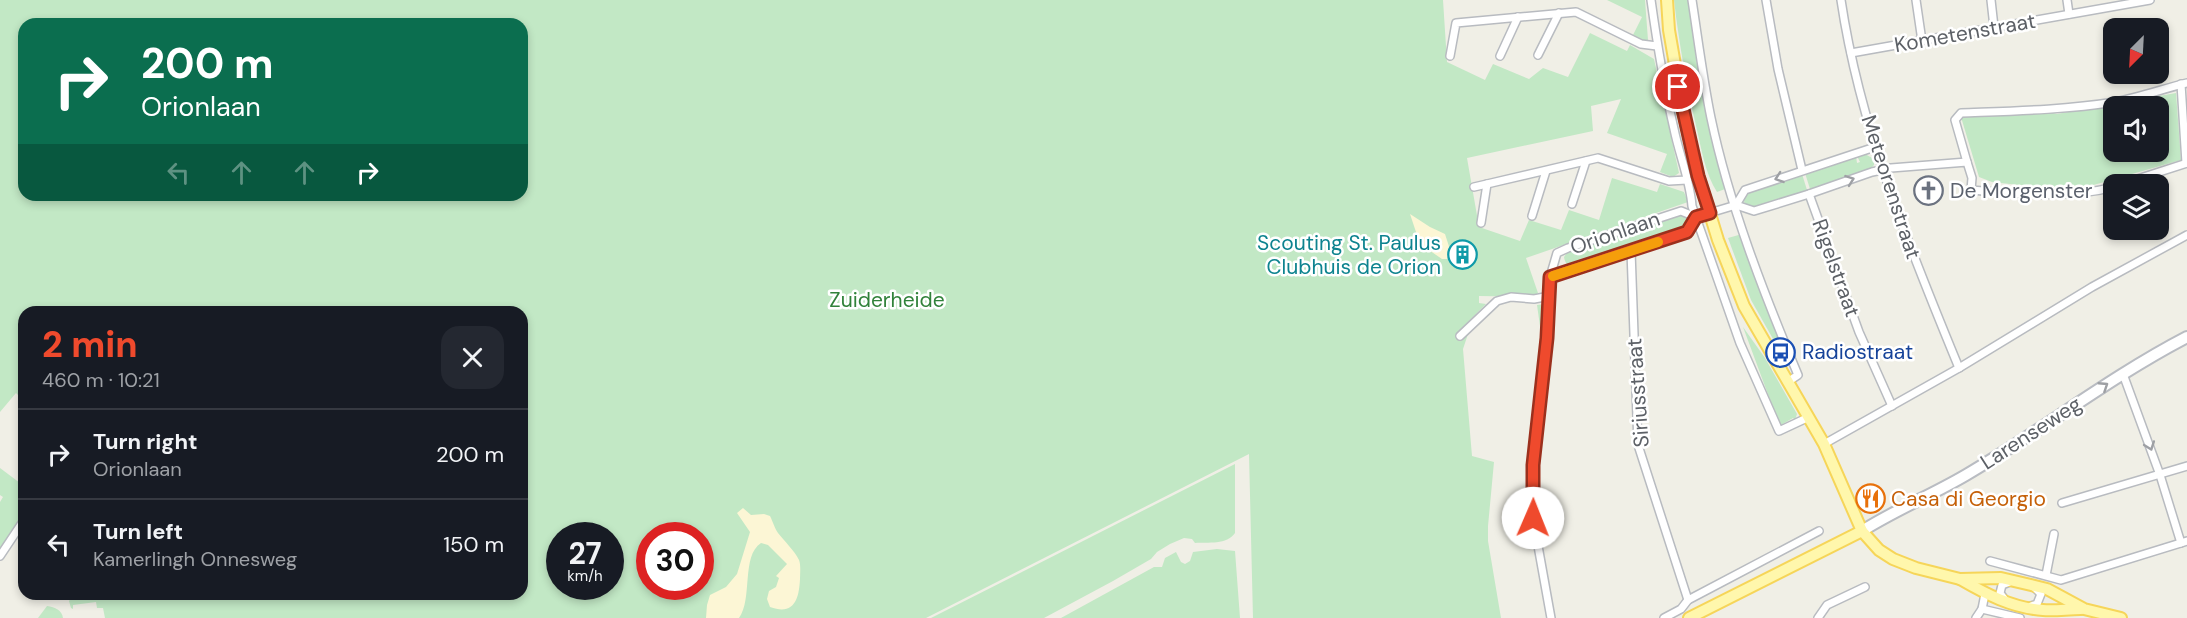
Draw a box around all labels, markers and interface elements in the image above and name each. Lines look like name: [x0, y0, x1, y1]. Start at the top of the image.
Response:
street label: Kometenstraat: [1892, 7, 2038, 59]
north arrow: [2103, 18, 2169, 84]
map controls: [2103, 18, 2169, 240]
text: 200 m: [141, 36, 274, 91]
icon: right: [42, 42, 120, 120]
pin: [1652, 61, 1703, 112]
icon: arrive: [1661, 70, 1694, 103]
text: Orionlaan: [141, 89, 261, 124]
button: sound: [2103, 96, 2169, 162]
street label: Meteorenstraat: [1855, 111, 1927, 263]
icon: left: [162, 156, 195, 189]
icon: ahead: [225, 156, 258, 189]
icon: ahead: [288, 156, 321, 189]
icon: right: [351, 156, 384, 189]
one-way arrow: [1774, 171, 1785, 183]
one-way arrow: [1844, 174, 1855, 187]
button: layers: [2103, 174, 2169, 240]
church icon: De Morgenster: [1913, 175, 1945, 207]
place label: De Morgenster: [1950, 177, 2093, 205]
street label: Orionlaan: [1566, 205, 1664, 261]
street label: Rigelstraat: [1805, 215, 1867, 321]
place label: Scouting St. Paulus Clubhuis de Orion: [1257, 229, 1441, 281]
building icon: Scouting St. Paulus Clubhuis de Orion: [1446, 239, 1478, 271]
park label: Zuiderheide: [829, 286, 945, 314]
text: 2 min: [42, 321, 138, 368]
button: close: [441, 326, 504, 389]
bus stop icon: Radiostraat: [1765, 336, 1797, 368]
street label: Siriusstraat: [1620, 337, 1656, 449]
place label: Radiostraat: [1802, 338, 1913, 366]
text: 460 m · 10:21: [42, 367, 160, 393]
one-way arrow: [2097, 383, 2108, 394]
street label: Larenseweg: [1975, 390, 2087, 476]
text: Turn right: [93, 427, 198, 456]
icon: right: [42, 438, 75, 471]
text: 200 m: [436, 440, 504, 469]
one-way arrow: [2142, 441, 2155, 451]
text: Orionlaan: [93, 456, 182, 482]
restaurant icon: Casa di Georgio: [1854, 483, 1886, 515]
place label: Casa di Georgio: [1891, 485, 2046, 513]
position arrow: [1501, 486, 1565, 550]
text: Turn left: [93, 517, 183, 546]
speed limit sign: 30: [636, 522, 714, 600]
icon: left: [42, 528, 75, 561]
text: 150 m: [443, 530, 504, 559]
text: 27: [568, 534, 602, 573]
text: Kamerlingh Onnesweg: [93, 546, 297, 572]
text: km/h: [567, 566, 603, 586]

